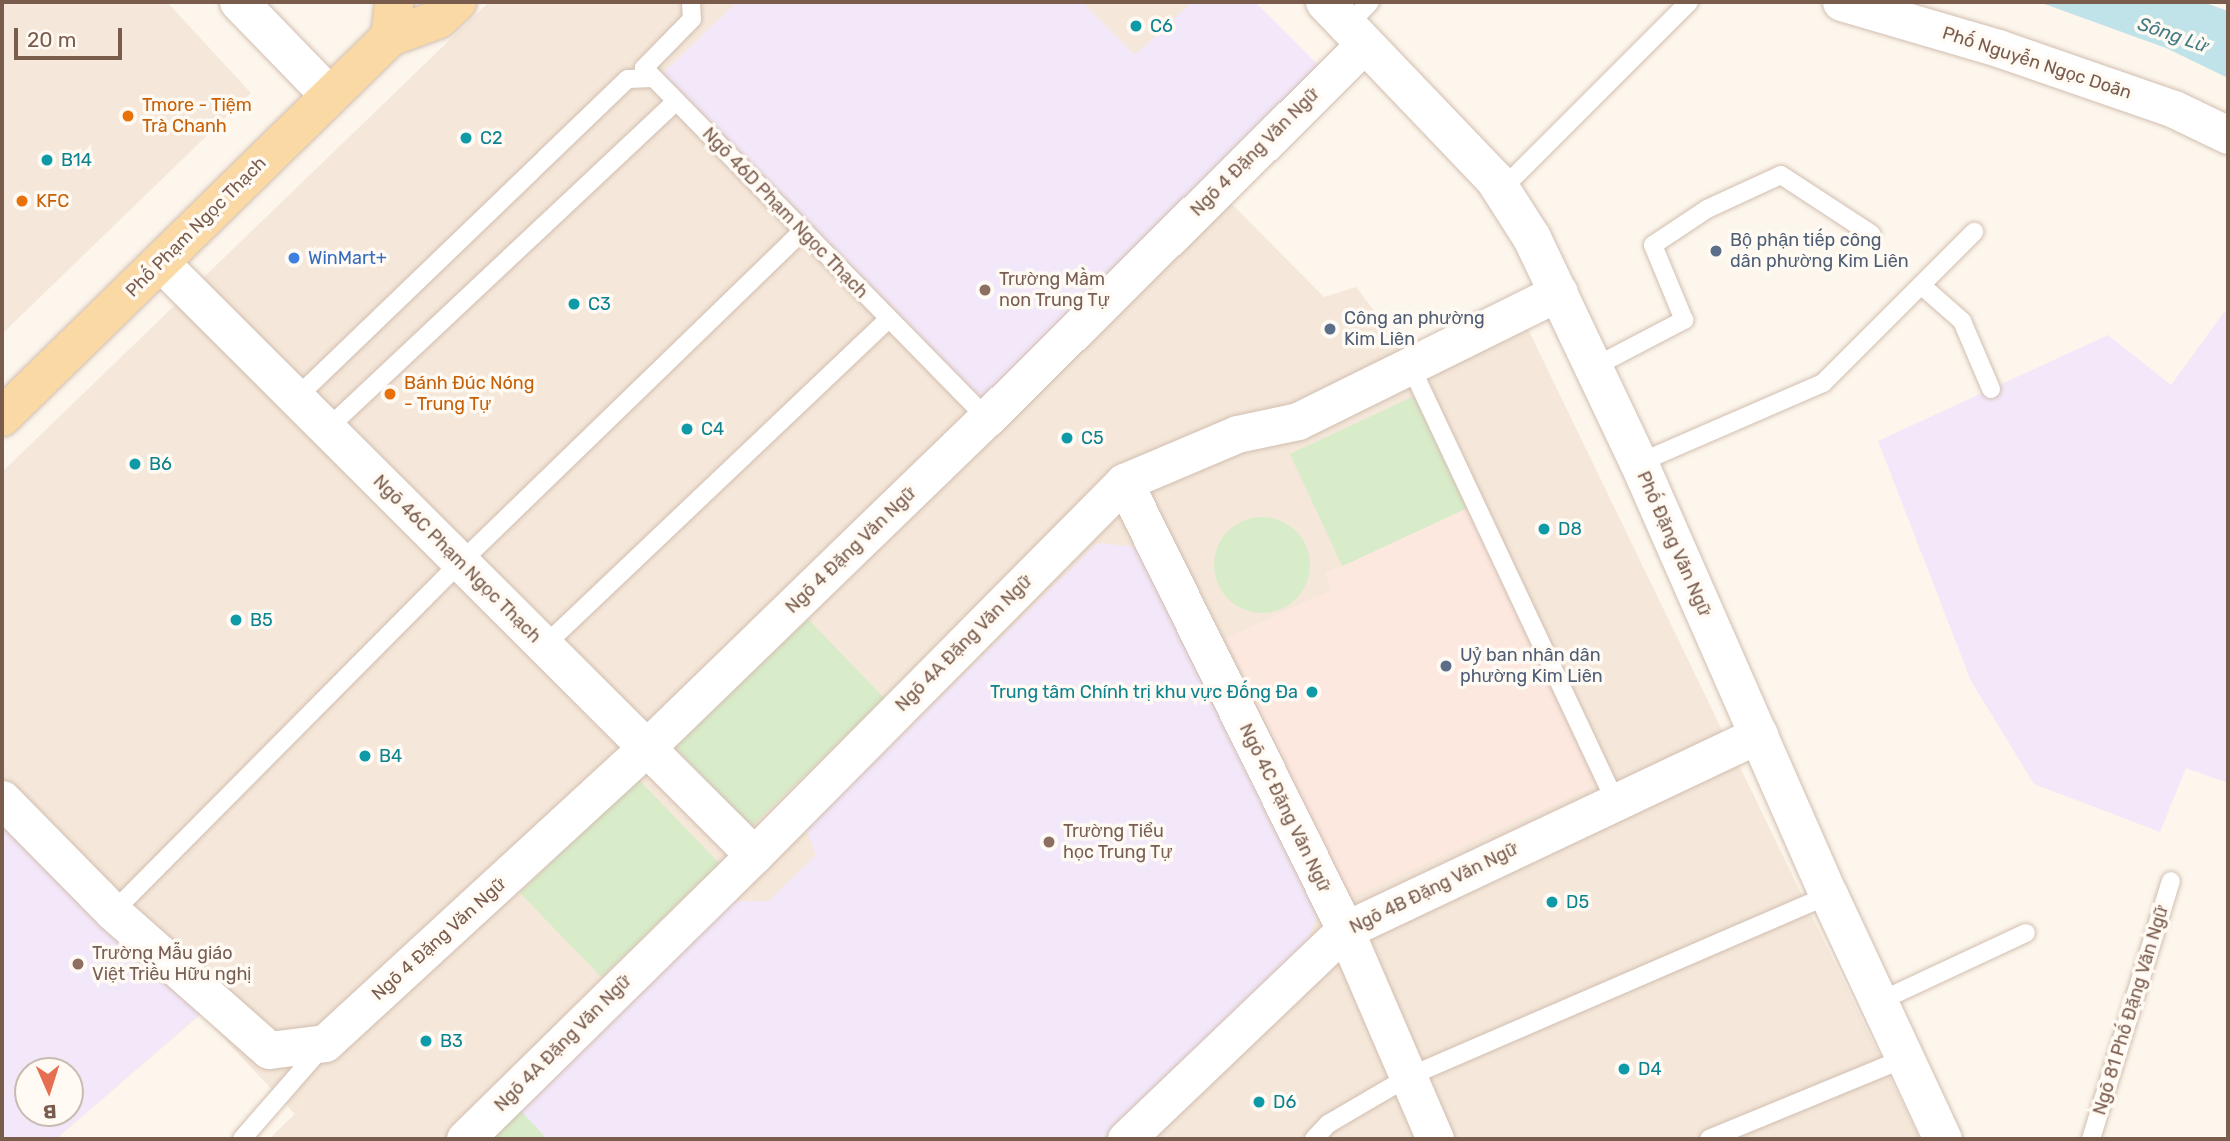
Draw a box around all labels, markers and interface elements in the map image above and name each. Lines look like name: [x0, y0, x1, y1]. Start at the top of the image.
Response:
water label: Sông Lừ: [2135, 12, 2211, 58]
scale bar: [18, 14, 126, 58]
place label: C6: [1150, 15, 1173, 37]
marker: C6: [1128, 18, 1144, 34]
street label: Phố Nguyễn Ngọc Doãn: [1940, 22, 2134, 104]
text: 20 m: [27, 27, 76, 52]
street label: Ngõ 4 Đặng Văn Ngữ: [1186, 83, 1324, 221]
place label: Tmore - Tiệm Trà Chanh: [142, 95, 252, 138]
marker: Tmore - Tiệm Trà Chanh: [120, 108, 136, 124]
street label: Ngõ 46D Phạm Ngọc Thạch: [698, 123, 872, 303]
place label: C2: [480, 127, 503, 149]
marker: C2: [458, 130, 474, 146]
place label: B14: [61, 149, 92, 171]
marker: B14: [39, 152, 55, 168]
street label: Phố Phạm Ngọc Thạch: [121, 152, 271, 302]
place label: KFC: [36, 190, 69, 212]
marker: KFC: [14, 193, 30, 209]
place label: Bộ phận tiếp công dân phường Kim Liên: [1730, 230, 1909, 272]
marker: Bộ phận tiếp công dân phường Kim Liên: [1708, 243, 1724, 259]
place label: WinMart+: [308, 247, 387, 269]
marker: WinMart+: [286, 250, 302, 266]
place label: Trường Mầm non Trung Tự: [999, 269, 1111, 312]
marker: Trường Mầm non Trung Tự: [977, 282, 993, 298]
place label: C3: [588, 293, 611, 315]
marker: C3: [566, 296, 582, 312]
place label: Công an phường Kim Liên: [1344, 308, 1485, 350]
marker: Công an phường Kim Liên: [1322, 321, 1338, 337]
place label: Bánh Đúc Nóng - Trung Tự: [404, 373, 534, 416]
marker: Bánh Đúc Nóng - Trung Tự: [382, 386, 398, 402]
place label: C4: [701, 418, 724, 440]
marker: C4: [679, 421, 695, 437]
place label: C5: [1081, 427, 1104, 449]
marker: C5: [1059, 430, 1075, 446]
place label: B6: [149, 453, 172, 475]
marker: B6: [127, 456, 143, 472]
street label: Phố Đặng Văn Ngữ: [1632, 468, 1716, 620]
street label: Ngõ 46C Phạm Ngọc Thạch: [368, 470, 546, 648]
street label: Ngõ 4 Đặng Văn Ngữ: [781, 482, 921, 618]
place label: D8: [1558, 518, 1582, 540]
marker: D8: [1536, 521, 1552, 537]
street label: Ngõ 4A Đặng Văn Ngữ: [891, 570, 1037, 716]
place label: B5: [250, 609, 273, 631]
marker: B5: [228, 612, 244, 628]
place label: Uỷ ban nhân dân phường Kim Liên: [1460, 645, 1603, 688]
marker: Uỷ ban nhân dân phường Kim Liên: [1438, 658, 1454, 674]
place label: Trung tâm Chính trị khu vực Đống Đa: [989, 681, 1298, 703]
marker: Trung tâm Chính trị khu vực Đống Đa: [1304, 684, 1320, 700]
street label: Ngõ 4C Đặng Văn Ngữ: [1235, 720, 1335, 896]
place label: B4: [379, 745, 402, 767]
marker: B4: [357, 748, 373, 764]
place label: Trường Tiểu học Trung Tự: [1063, 821, 1173, 864]
marker: Trường Tiểu học Trung Tự: [1041, 834, 1057, 850]
street label: Ngõ 4B Đặng Văn Ngữ: [1346, 838, 1522, 938]
street label: Ngõ 4 Đặng Văn Ngữ: [367, 873, 511, 1005]
place label: D5: [1566, 891, 1589, 913]
marker: D5: [1544, 894, 1560, 910]
street label: Ngõ 81 Phố Đặng Văn Ngữ: [2089, 902, 2173, 1118]
place label: Trường Mẫu giáo Việt Triều Hữu nghị: [92, 943, 252, 986]
marker: Trường Mẫu giáo Việt Triều Hữu nghị: [70, 956, 86, 972]
street label: Ngõ 4A Đặng Văn Ngữ: [490, 970, 636, 1116]
place label: B3: [440, 1030, 463, 1052]
marker: B3: [418, 1033, 434, 1049]
north arrow: [14, 1057, 84, 1127]
place label: D4: [1638, 1058, 1662, 1080]
marker: D4: [1616, 1061, 1632, 1077]
place label: D6: [1273, 1091, 1296, 1113]
marker: D6: [1251, 1094, 1267, 1110]
text: B: [43, 1100, 57, 1123]

